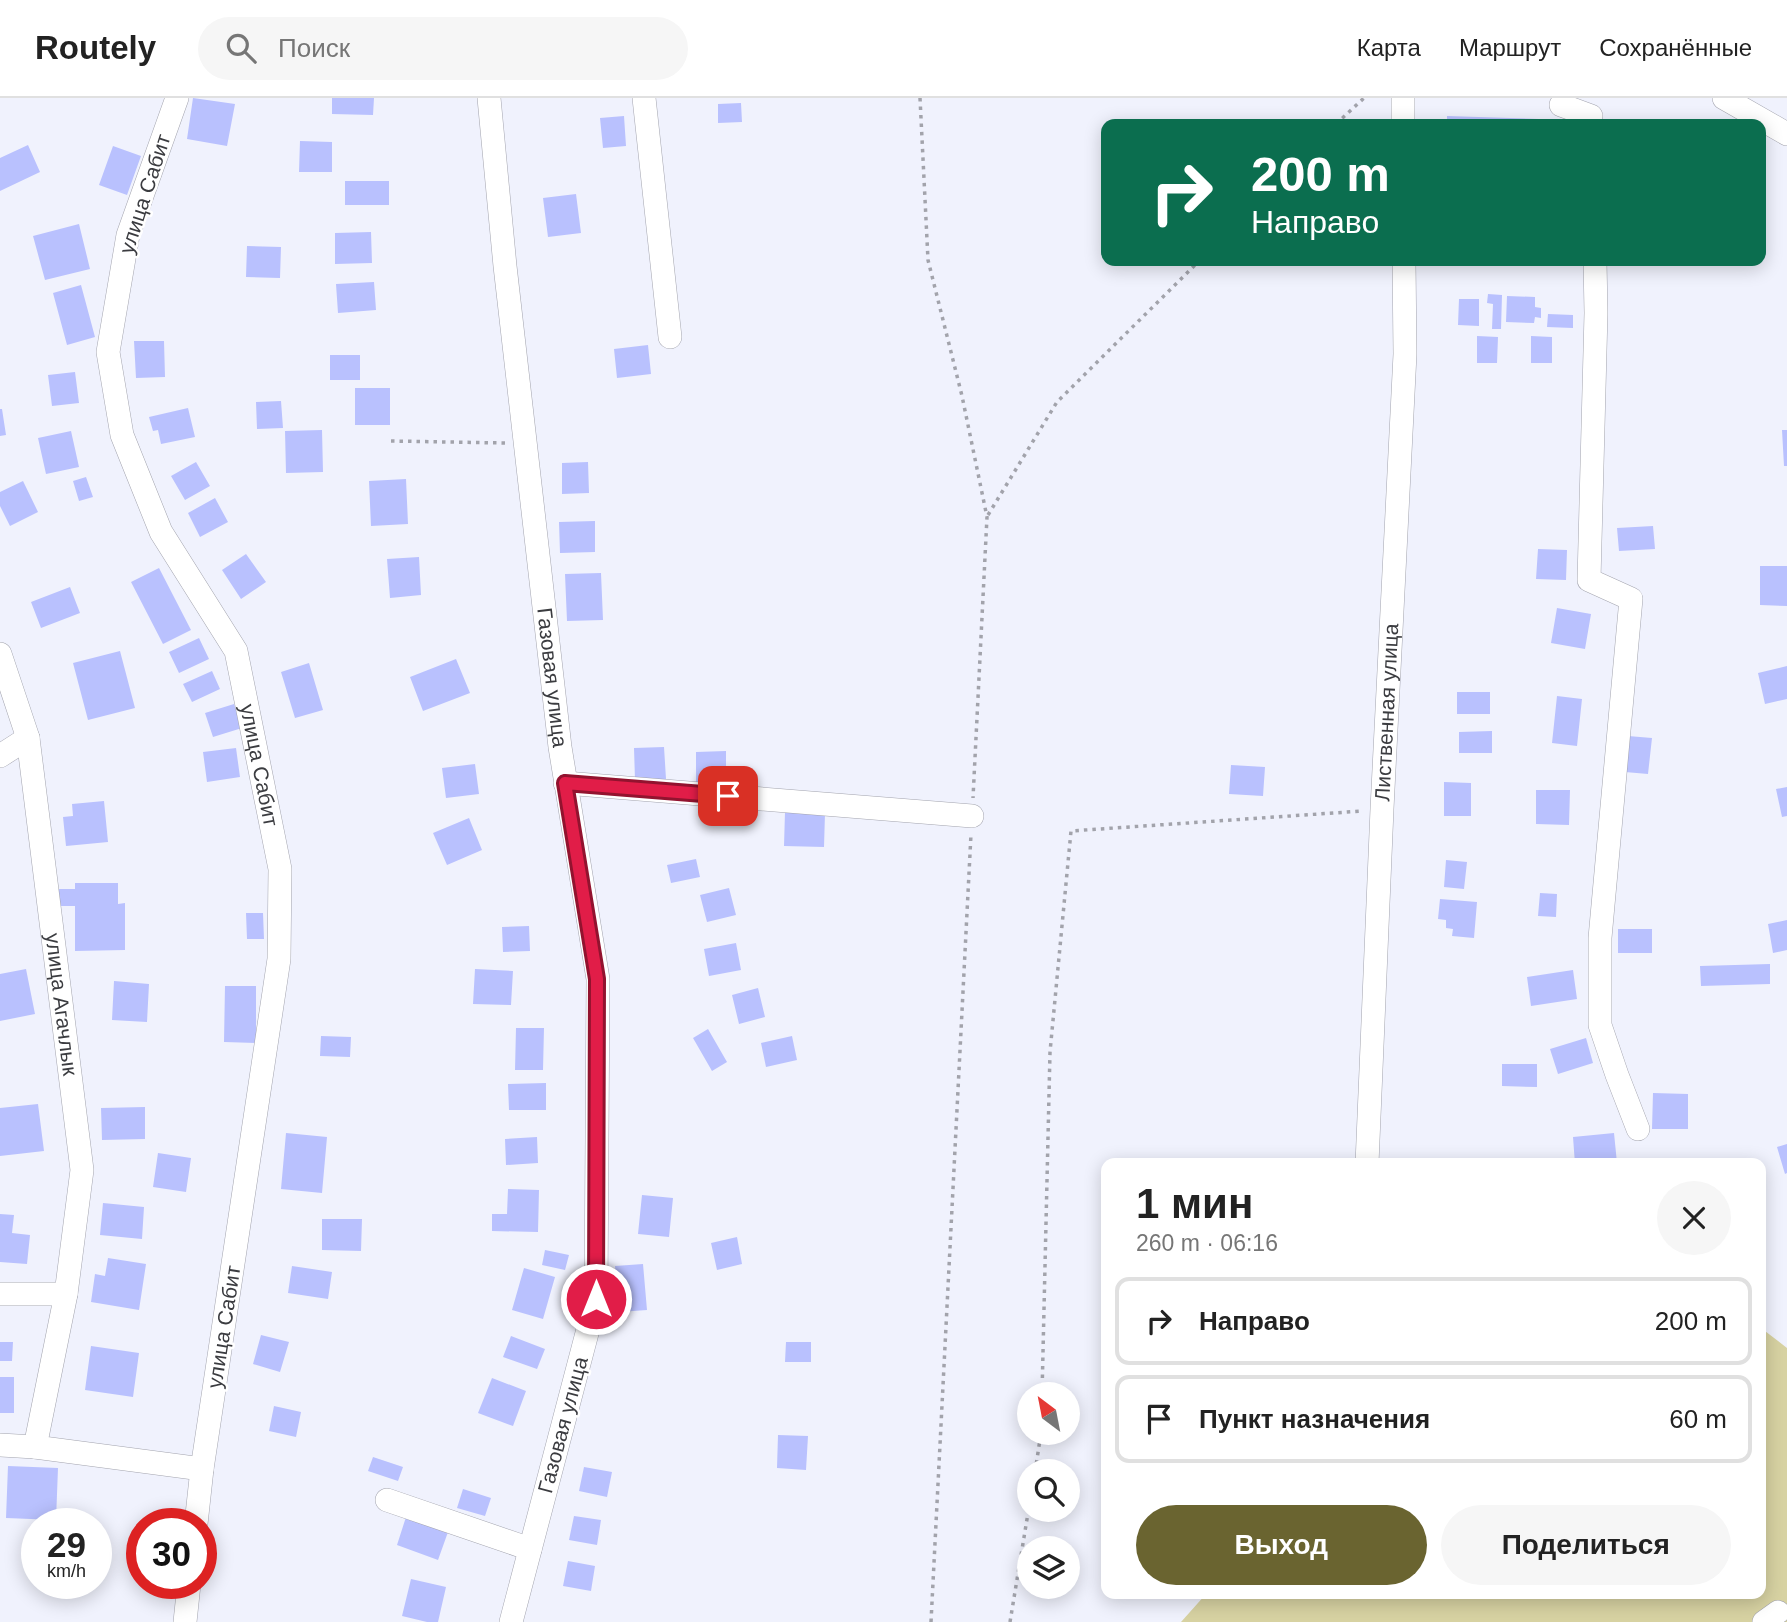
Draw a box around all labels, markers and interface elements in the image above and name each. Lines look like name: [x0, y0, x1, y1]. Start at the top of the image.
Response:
search box: [198, 17, 688, 80]
text: Routely: [35, 29, 156, 66]
icon: search: [222, 29, 260, 67]
text: Поиск: [278, 33, 350, 63]
text: Карта: [1357, 34, 1421, 61]
text: Маршрут: [1459, 34, 1561, 61]
text: Сохранённые: [1599, 34, 1752, 61]
street label: улица Сабит: [114, 131, 175, 256]
icon: right: [1136, 147, 1227, 238]
text: 200 m: [1251, 147, 1390, 201]
text: Направо: [1251, 204, 1379, 240]
street label: Газовая улица: [533, 606, 572, 749]
street label: Лиственная улица: [1370, 623, 1402, 802]
street label: улица Сабит: [236, 702, 283, 828]
pin: [698, 766, 758, 826]
icon: arrive: [709, 777, 747, 815]
street label: улица Агачлык: [41, 932, 82, 1078]
text: 1 мин: [1136, 1180, 1253, 1227]
button: close: [1657, 1181, 1731, 1255]
text: 260 m · 06:16: [1136, 1230, 1278, 1256]
position arrow: [559, 1262, 633, 1336]
street label: улица Сабит: [202, 1264, 245, 1390]
icon: right: [1140, 1302, 1178, 1340]
text: Направо: [1199, 1306, 1310, 1336]
text: 200 m: [1655, 1306, 1727, 1336]
street label: Газовая улица: [533, 1354, 592, 1496]
north arrow: [1017, 1382, 1080, 1446]
map controls: [1017, 1382, 1080, 1599]
icon: arrive: [1140, 1400, 1178, 1438]
text: Пункт назначения: [1199, 1404, 1430, 1434]
text: 60 m: [1669, 1404, 1727, 1434]
button: search: [1017, 1459, 1080, 1522]
button: Выход: [1136, 1505, 1427, 1585]
button: Поделиться: [1441, 1505, 1731, 1585]
speed limit sign: 30: [126, 1508, 217, 1599]
text: 29: [47, 1525, 86, 1564]
button: layers: [1017, 1536, 1080, 1599]
text: km/h: [47, 1561, 86, 1581]

